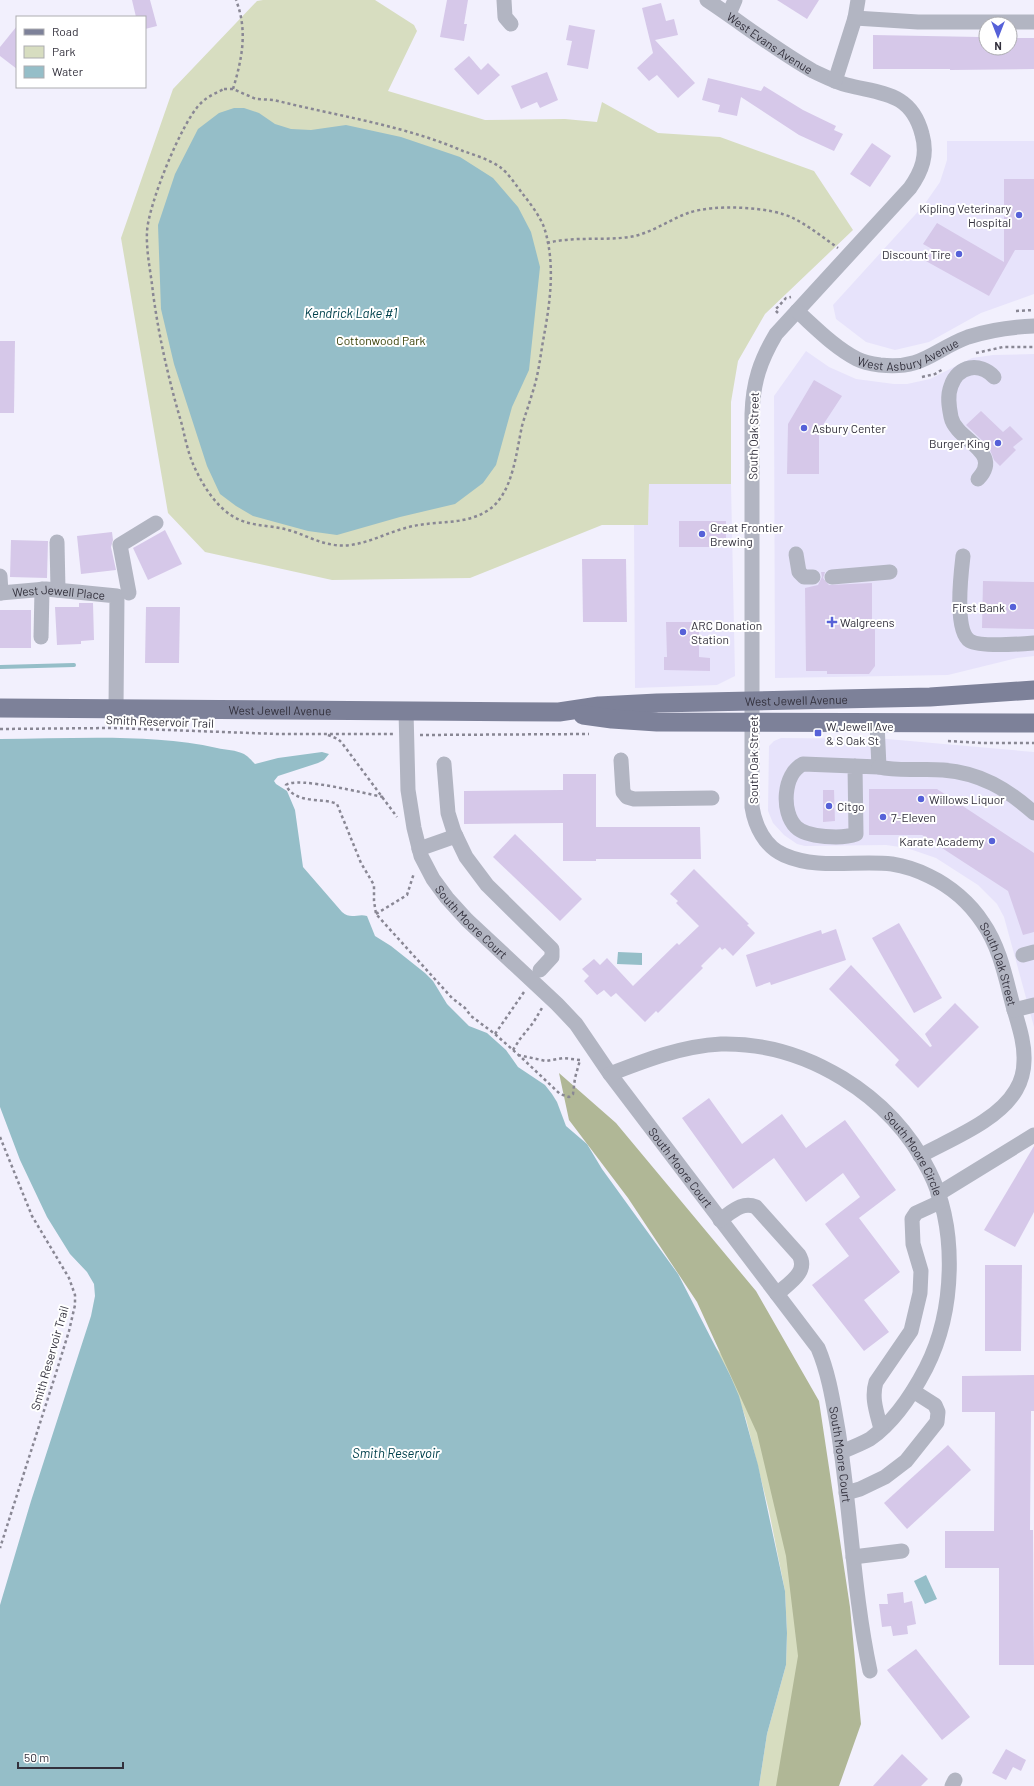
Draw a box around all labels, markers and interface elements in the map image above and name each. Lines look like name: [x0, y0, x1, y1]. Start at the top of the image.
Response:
street label: West Evans Avenue: [724, 9, 815, 76]
legend: [16, 16, 146, 88]
north arrow: [978, 16, 1018, 56]
text: Road: [52, 24, 79, 38]
text: N: [994, 40, 1002, 53]
text: Park: [52, 44, 76, 58]
text: Water: [52, 64, 84, 78]
place label: Kipling Veterinary Hospital: [919, 201, 1011, 229]
marker: Kipling Veterinary Hospital: [1014, 210, 1024, 220]
place label: Discount Tire: [882, 247, 951, 261]
marker: Discount Tire: [954, 249, 964, 259]
water label: Kendrick Lake #1: [304, 305, 398, 321]
park label: Cottonwood Park: [336, 333, 426, 347]
street label: West Asbury Avenue: [856, 335, 961, 373]
street label: South Oak Street: [745, 392, 761, 480]
place label: Asbury Center: [812, 421, 886, 435]
marker: Asbury Center: [799, 423, 809, 433]
place label: Burger King: [929, 436, 990, 450]
marker: Burger King: [993, 438, 1003, 448]
place label: Great Frontier Brewing: [710, 520, 784, 548]
marker: Great Frontier Brewing: [697, 529, 707, 539]
street label: West Jewell Place: [12, 582, 106, 602]
place label: First Bank: [952, 600, 1005, 614]
marker: First Bank: [1008, 602, 1018, 612]
place label: Walgreens: [840, 615, 895, 629]
marker: Walgreens: [827, 617, 837, 627]
place label: ARC Donation Station: [691, 618, 762, 646]
marker: ARC Donation Station: [678, 627, 688, 637]
street label: West Jewell Avenue: [745, 692, 848, 708]
street label: West Jewell Avenue: [228, 703, 332, 717]
street label: Smith Reservoir Trail: [106, 712, 214, 730]
street label: South Oak Street: [746, 716, 760, 804]
place label: W Jewell Ave & S Oak St: [826, 719, 894, 747]
marker: W Jewell Ave & S Oak St: [813, 728, 823, 738]
place label: Willows Liquor: [929, 792, 1005, 806]
marker: Willows Liquor: [916, 794, 926, 804]
place label: Citgo: [837, 799, 865, 813]
marker: Citgo: [824, 801, 834, 811]
place label: 7-Eleven: [891, 810, 936, 824]
marker: 7-Eleven: [878, 812, 888, 822]
place label: Karate Academy: [899, 834, 984, 848]
marker: Karate Academy: [987, 836, 997, 846]
street label: South Moore Court: [433, 882, 511, 961]
street label: South Oak Street: [977, 919, 1020, 1007]
street label: South Moore Circle: [882, 1108, 946, 1197]
street label: South Moore Court: [646, 1124, 716, 1210]
street label: Smith Reservoir Trail: [27, 1304, 71, 1412]
street label: South Moore Court: [827, 1405, 854, 1503]
water label: Smith Reservoir: [352, 1445, 440, 1461]
scale bar: [18, 1744, 123, 1770]
text: 50 m: [24, 1750, 49, 1764]

